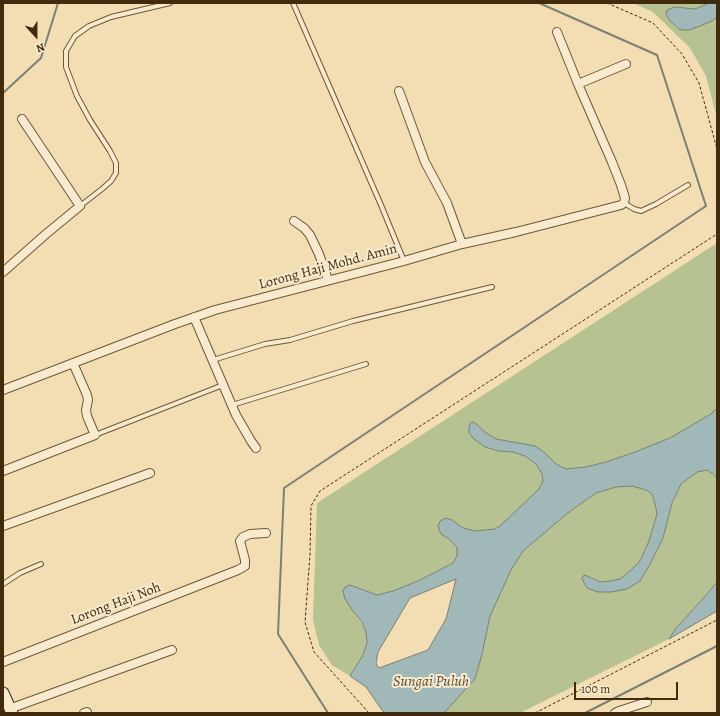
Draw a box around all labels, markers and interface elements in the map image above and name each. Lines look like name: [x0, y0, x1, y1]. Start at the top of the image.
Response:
north arrow: [16, 16, 56, 56]
text: N: [34, 39, 47, 56]
street label: Lorong Haji Mohd. Amin: [257, 240, 399, 294]
street label: Lorong Haji Noh: [69, 579, 163, 629]
water label: Sungai Puluh: [393, 673, 469, 691]
scale bar: [576, 674, 680, 700]
text: 100 m: [581, 681, 610, 697]

